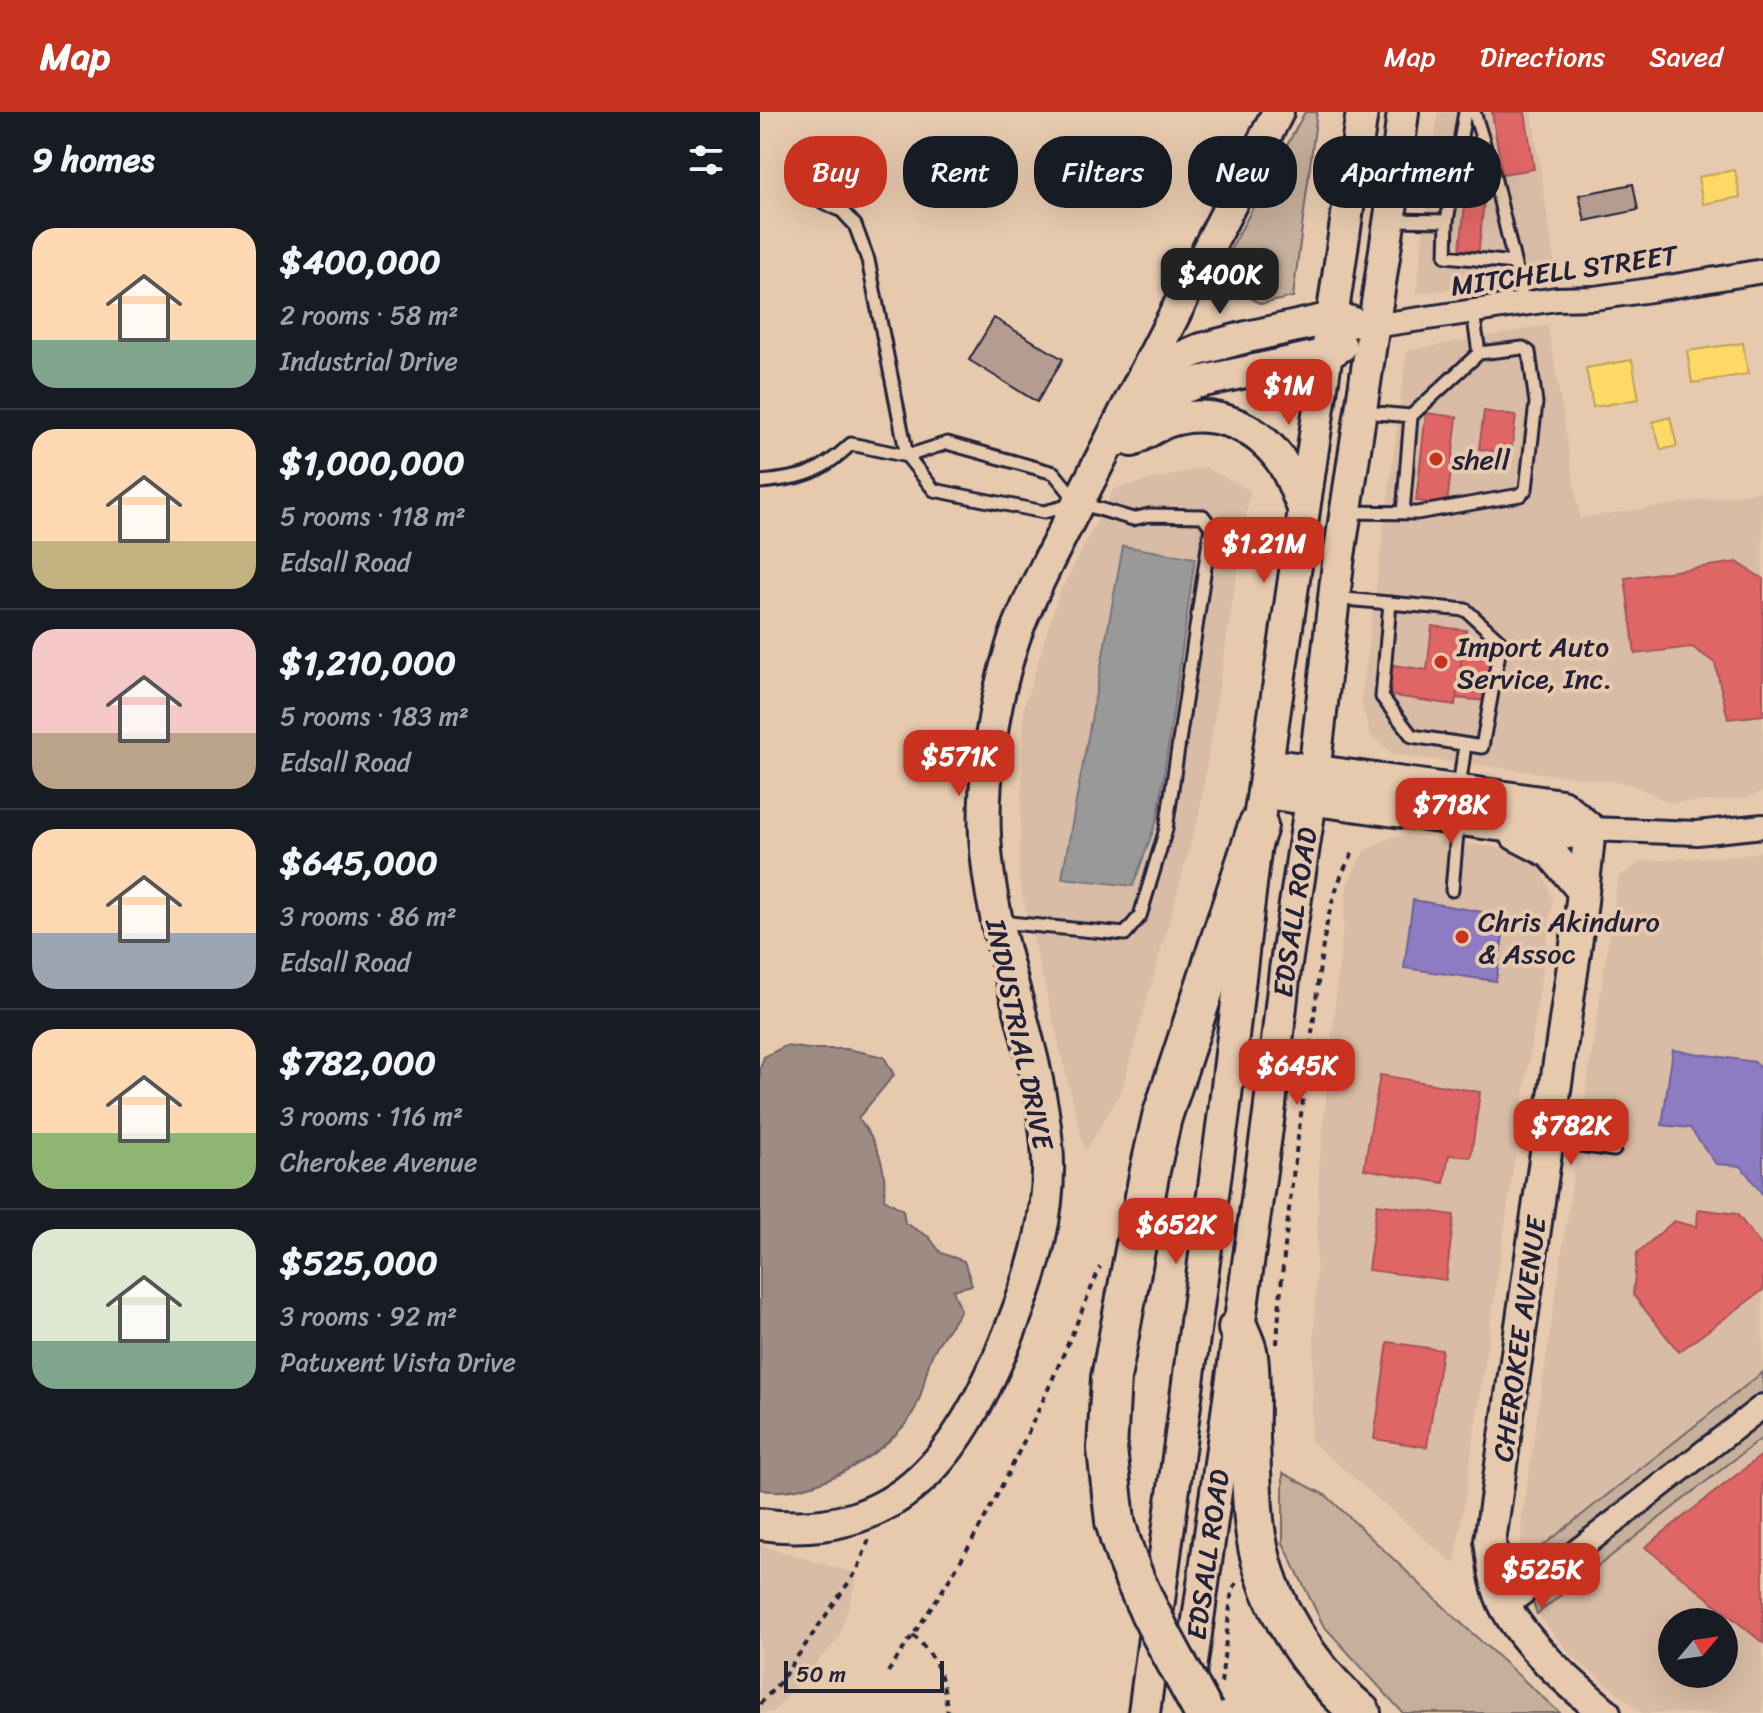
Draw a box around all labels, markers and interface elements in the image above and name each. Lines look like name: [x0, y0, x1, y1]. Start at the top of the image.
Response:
text: Map: [40, 23, 110, 90]
text: Map: [1384, 32, 1436, 81]
text: Directions: [1480, 32, 1605, 81]
text: Saved: [1649, 32, 1723, 81]
text: 9 homes: [32, 130, 154, 190]
chip: Buy: [784, 136, 887, 208]
chip: Rent: [903, 136, 1018, 208]
chip: Filters: [1034, 136, 1172, 208]
chip: New: [1188, 136, 1297, 208]
chip: Apartment: [1313, 136, 1501, 208]
icon: filters: [684, 138, 728, 182]
street label: MITCHELL STREET: [1448, 230, 1682, 311]
text: $400,000: [280, 232, 441, 292]
pin: $400K: [1164, 248, 1276, 316]
text: $400K: [1179, 251, 1261, 297]
icon: home: [96, 260, 192, 356]
text: 2 rooms · 58 m²: [280, 292, 458, 338]
text: Industrial Drive: [280, 338, 458, 384]
pin: $1M: [1250, 359, 1328, 427]
text: $1M: [1264, 362, 1314, 408]
text: $1,000,000: [280, 433, 465, 493]
place label: shell: [1451, 435, 1511, 484]
marker: shell: [1427, 450, 1445, 468]
icon: home: [96, 461, 192, 557]
text: 5 rooms · 118 m²: [280, 493, 466, 539]
pin: $1.21M: [1199, 517, 1329, 585]
text: $1.21M: [1222, 520, 1306, 566]
text: Edsall Road: [280, 539, 410, 585]
place label: Import Auto Service, Inc.: [1456, 622, 1612, 703]
text: $1,210,000: [280, 633, 456, 693]
marker: Import Auto Service, Inc.: [1432, 653, 1450, 671]
icon: home: [96, 661, 192, 757]
text: 5 rooms · 183 m²: [280, 693, 469, 739]
pin: $571K: [903, 730, 1015, 798]
text: $571K: [921, 733, 997, 779]
text: Edsall Road: [280, 739, 410, 785]
pin: $718K: [1395, 778, 1507, 846]
text: $718K: [1414, 781, 1488, 827]
street label: EDSALL ROAD: [1258, 824, 1332, 1000]
text: $645,000: [280, 833, 438, 893]
icon: home: [96, 861, 192, 957]
text: 3 rooms · 86 m²: [280, 893, 457, 939]
place label: Chris Akinduro & Assoc: [1478, 897, 1660, 978]
street label: INDUSTRIAL DRIVE: [971, 913, 1068, 1155]
marker: Chris Akinduro & Assoc: [1453, 928, 1471, 946]
text: Edsall Road: [280, 939, 410, 985]
text: $782,000: [280, 1033, 436, 1093]
pin: $645K: [1241, 1039, 1353, 1107]
text: $645K: [1257, 1042, 1337, 1088]
icon: home: [96, 1061, 192, 1157]
text: 3 rooms · 116 m²: [280, 1093, 463, 1139]
pin: $782K: [1515, 1099, 1627, 1167]
text: $782K: [1532, 1102, 1610, 1148]
text: Cherokee Avenue: [280, 1139, 477, 1185]
pin: $652K: [1120, 1198, 1232, 1266]
text: $652K: [1137, 1201, 1215, 1247]
street label: CHEROKEE AVENUE: [1478, 1212, 1561, 1465]
text: $525,000: [280, 1233, 438, 1293]
icon: home: [96, 1261, 192, 1357]
text: 3 rooms · 92 m²: [280, 1293, 457, 1339]
text: Patuxent Vista Drive: [280, 1339, 516, 1385]
street label: EDSALL ROAD: [1171, 1466, 1244, 1643]
pin: $525K: [1486, 1543, 1598, 1611]
text: $525K: [1502, 1546, 1582, 1592]
north arrow: [1658, 1608, 1738, 1688]
map controls: [1658, 1608, 1738, 1688]
text: 50 m: [796, 1655, 846, 1694]
scale bar: [784, 1657, 944, 1693]

